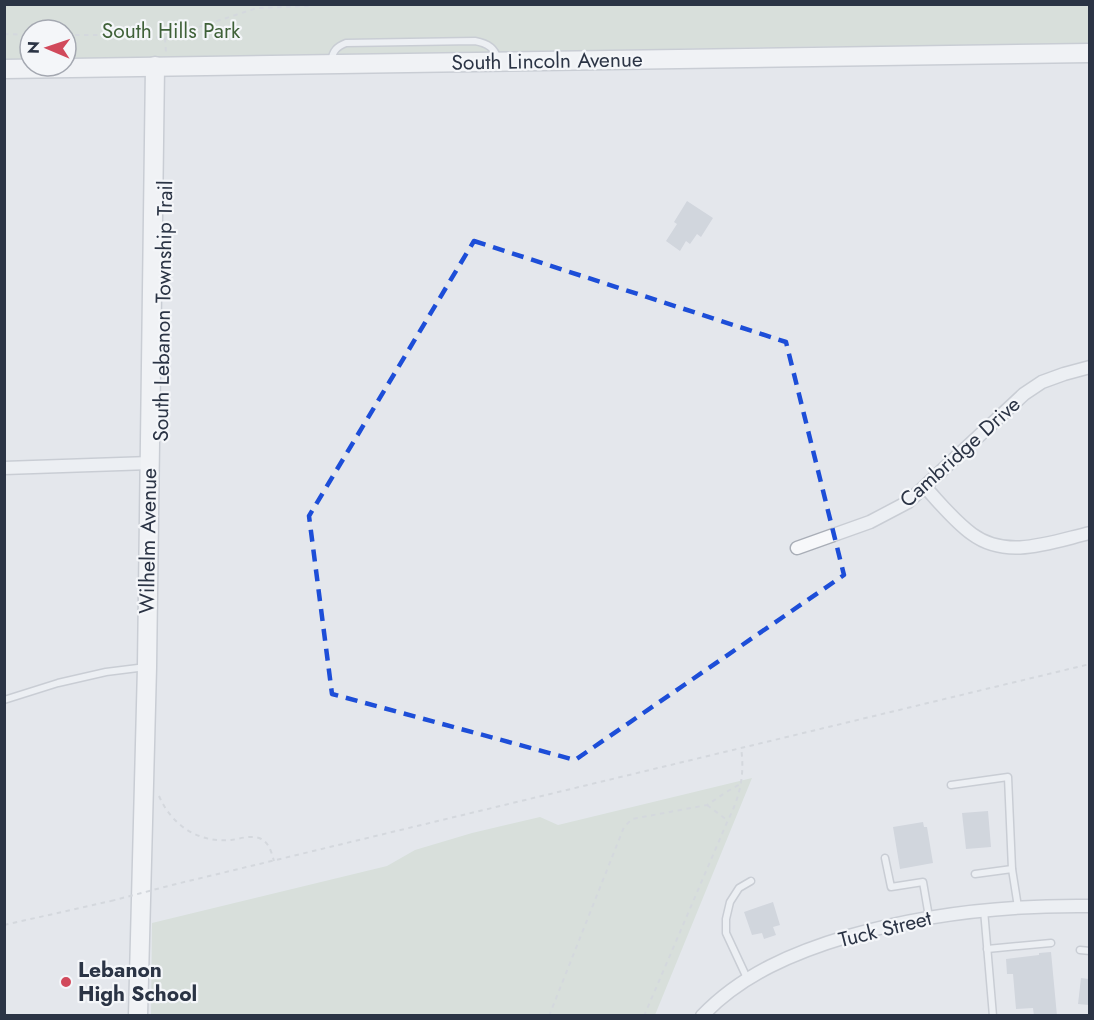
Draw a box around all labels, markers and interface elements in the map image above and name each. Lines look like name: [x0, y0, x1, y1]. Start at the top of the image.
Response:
park label: South Hills Park: [102, 16, 241, 46]
north arrow: [18, 18, 78, 78]
text: N: [22, 41, 45, 54]
street label: South Lincoln Avenue: [451, 44, 643, 78]
street label: South Lebanon Township Trail: [146, 180, 180, 442]
street label: Cambridge Drive: [893, 389, 1027, 514]
street label: Wilhelm Avenue: [132, 468, 164, 614]
street label: Tuck Street: [835, 903, 935, 955]
place label: Lebanon High School: [78, 955, 197, 1009]
marker: Lebanon High School: [59, 975, 73, 989]

